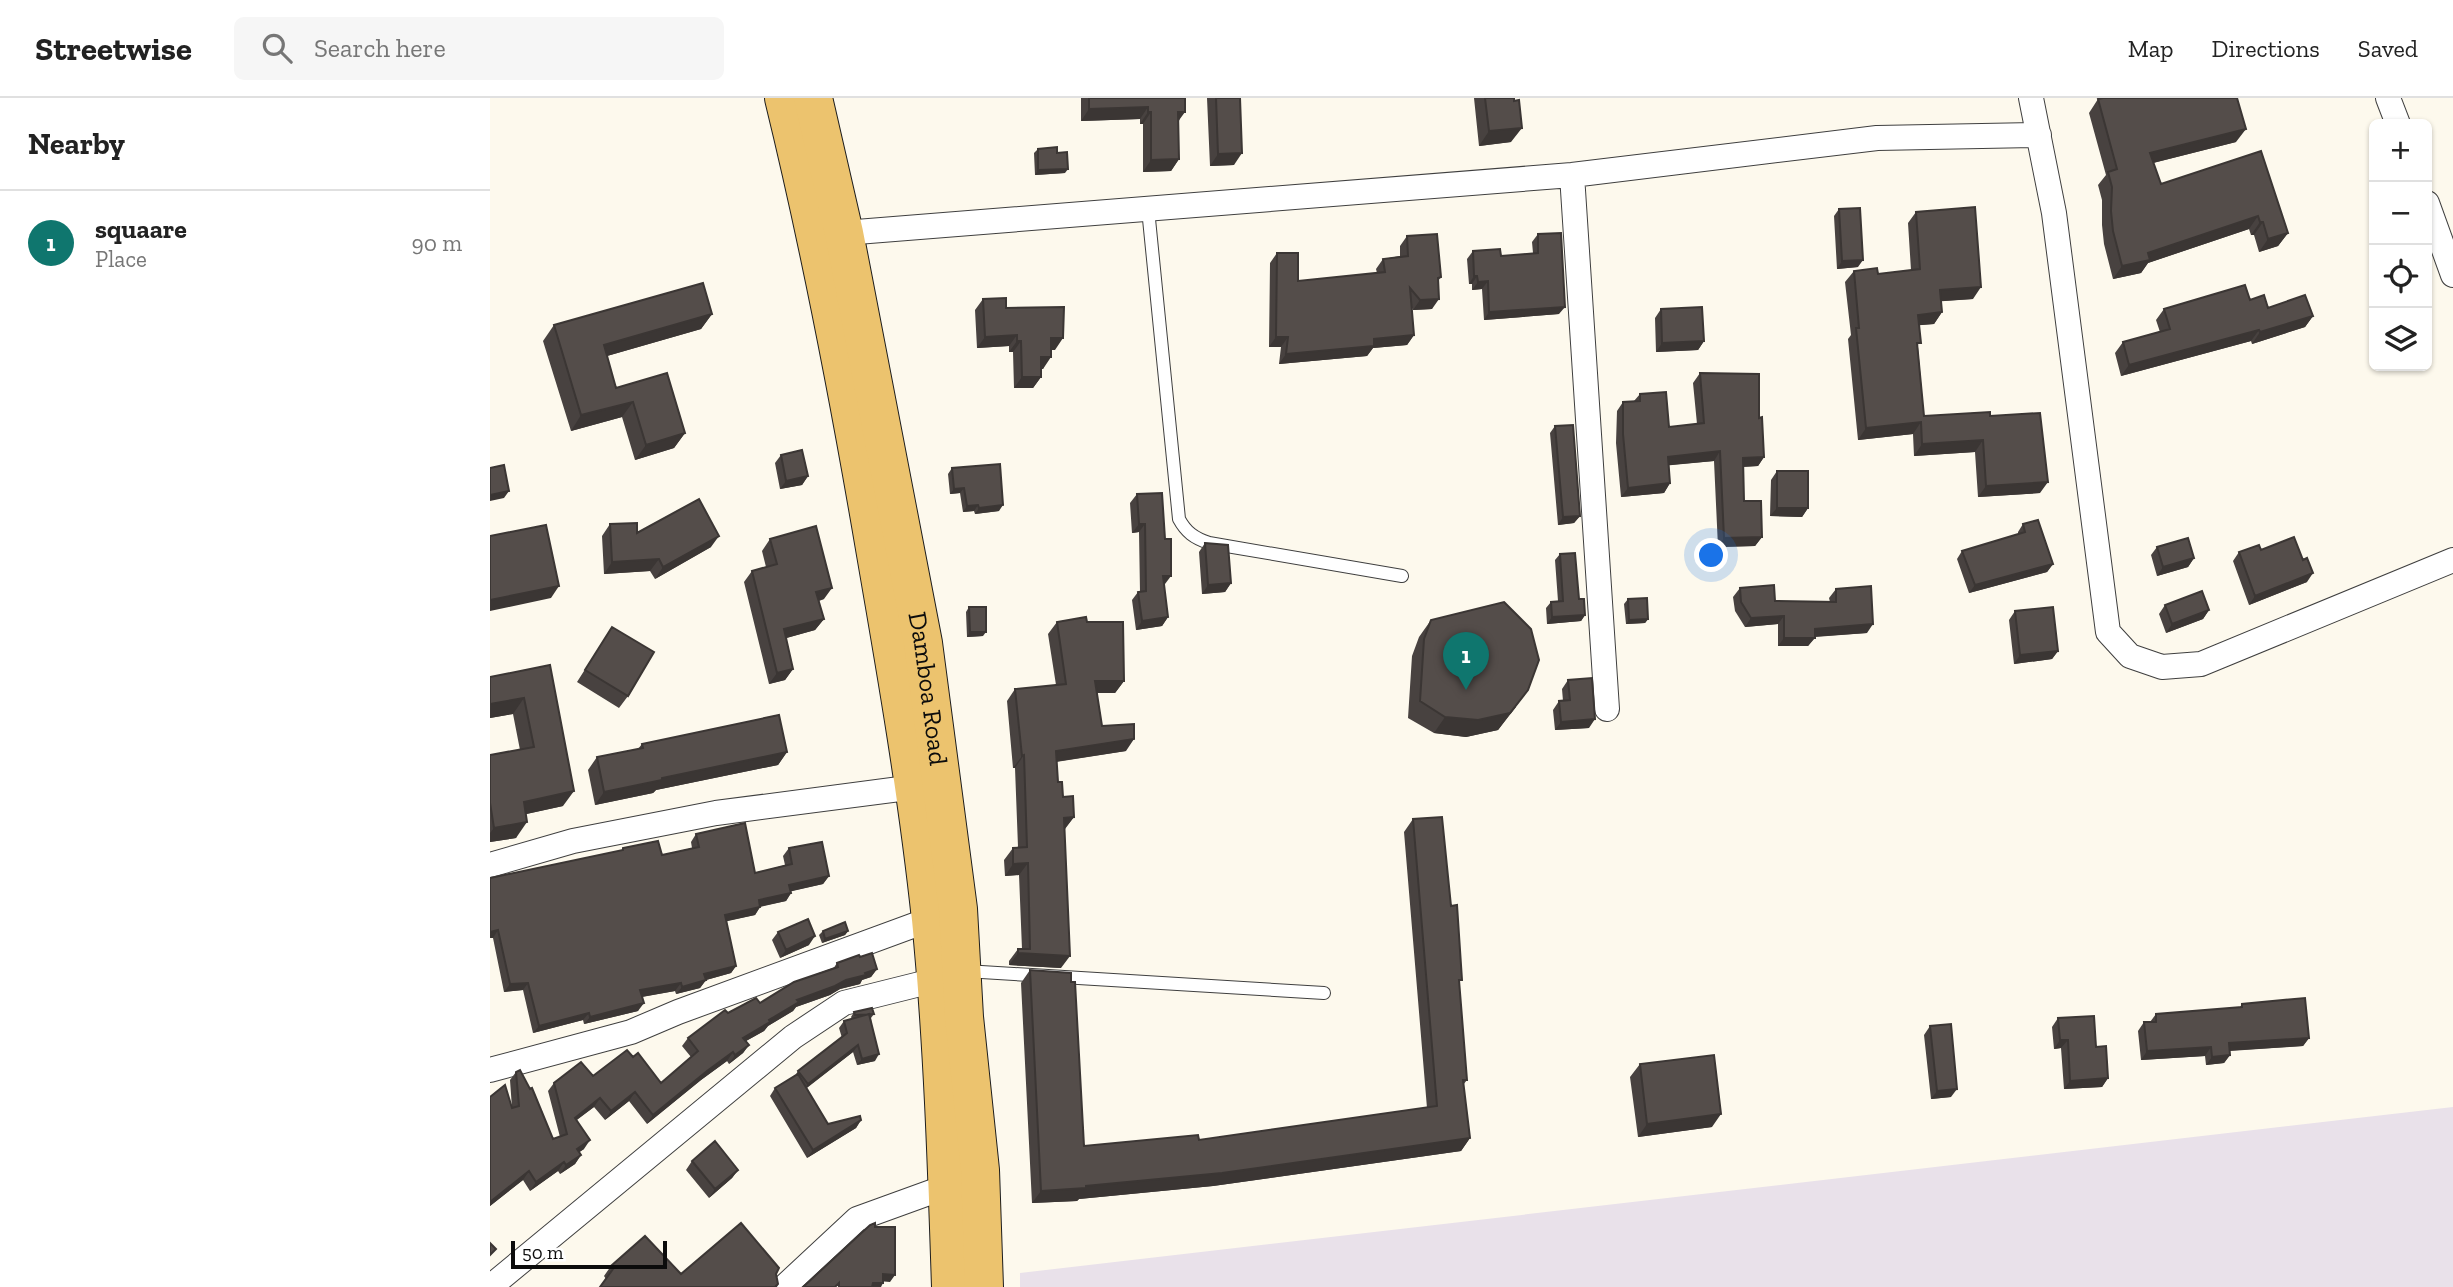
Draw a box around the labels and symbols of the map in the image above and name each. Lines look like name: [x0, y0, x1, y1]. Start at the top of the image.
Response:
your location: [1694, 538, 1728, 572]
street label: Damboa Road: [901, 609, 955, 767]
pin: 1: [1443, 632, 1489, 690]
scale bar: [511, 1238, 667, 1270]

